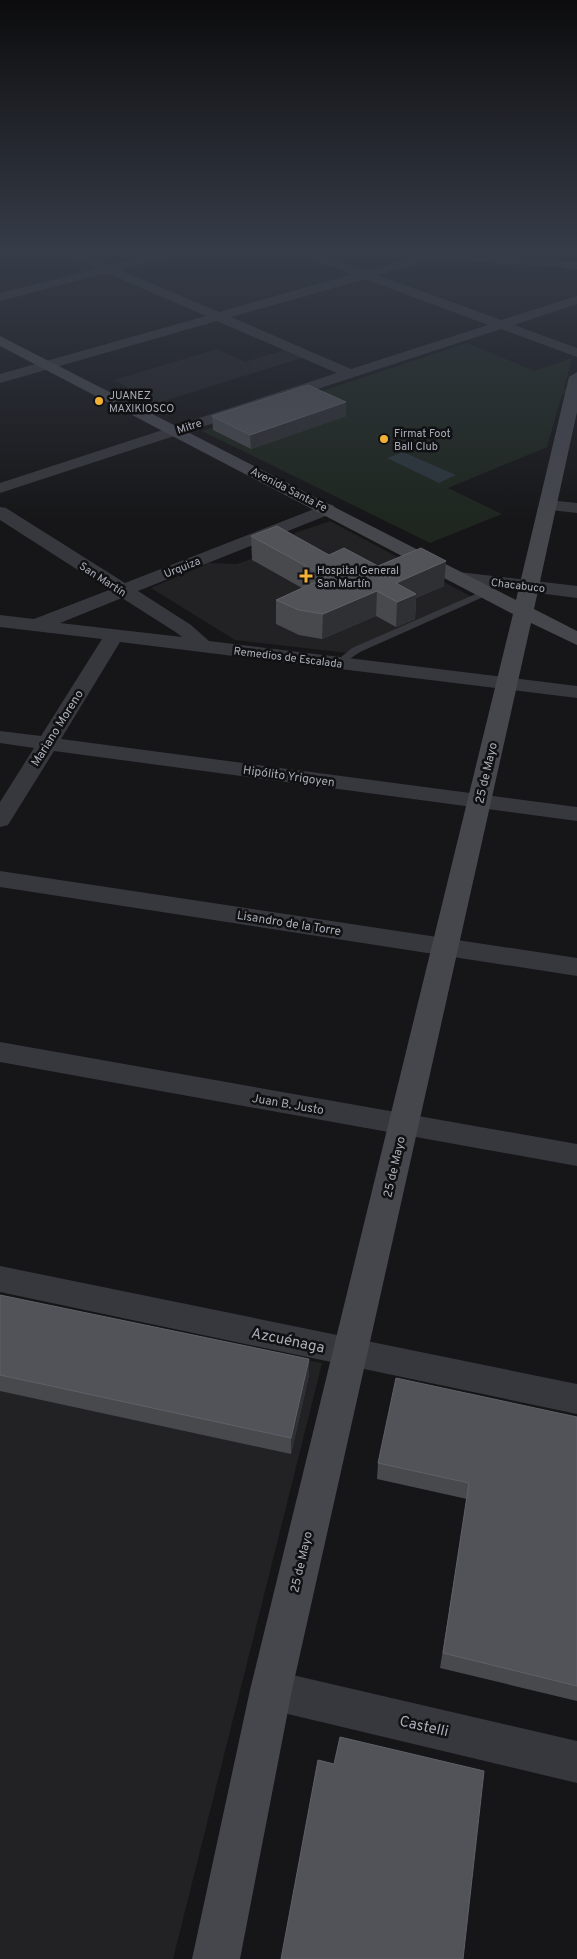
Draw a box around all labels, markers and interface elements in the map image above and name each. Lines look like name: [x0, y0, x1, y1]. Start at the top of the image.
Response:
place label: JUANEZ MAXIKIOSCO: [109, 389, 174, 416]
marker: JUANEZ MAXIKIOSCO: [93, 395, 105, 407]
street label: Mitre: [175, 416, 204, 438]
place label: Firmat Foot Ball Club: [394, 427, 451, 454]
marker: Firmat Foot Ball Club: [378, 433, 390, 445]
street label: Avenida Santa Fe: [248, 465, 329, 515]
street label: Urquiza: [162, 554, 203, 582]
street label: San Martín: [76, 559, 129, 600]
place label: Hospital General San Martín: [317, 564, 399, 591]
marker: Hospital General San Martín: [299, 569, 313, 583]
street label: Chacabuco: [490, 576, 546, 596]
street label: Remedios de Escalada: [233, 644, 343, 672]
street label: Mariano Moreno: [28, 687, 88, 770]
street label: 25 de Mayo: [472, 741, 502, 805]
street label: Hipólito Yrigoyen: [242, 763, 336, 791]
street label: Lisandro de la Torre: [236, 908, 342, 940]
street label: Juan B. Justo: [251, 1091, 325, 1119]
street label: 25 de Mayo: [380, 1135, 410, 1199]
street label: Azcuénaga: [249, 1324, 326, 1359]
street label: 25 de Mayo: [287, 1530, 317, 1594]
street label: Castelli: [397, 1713, 450, 1742]

